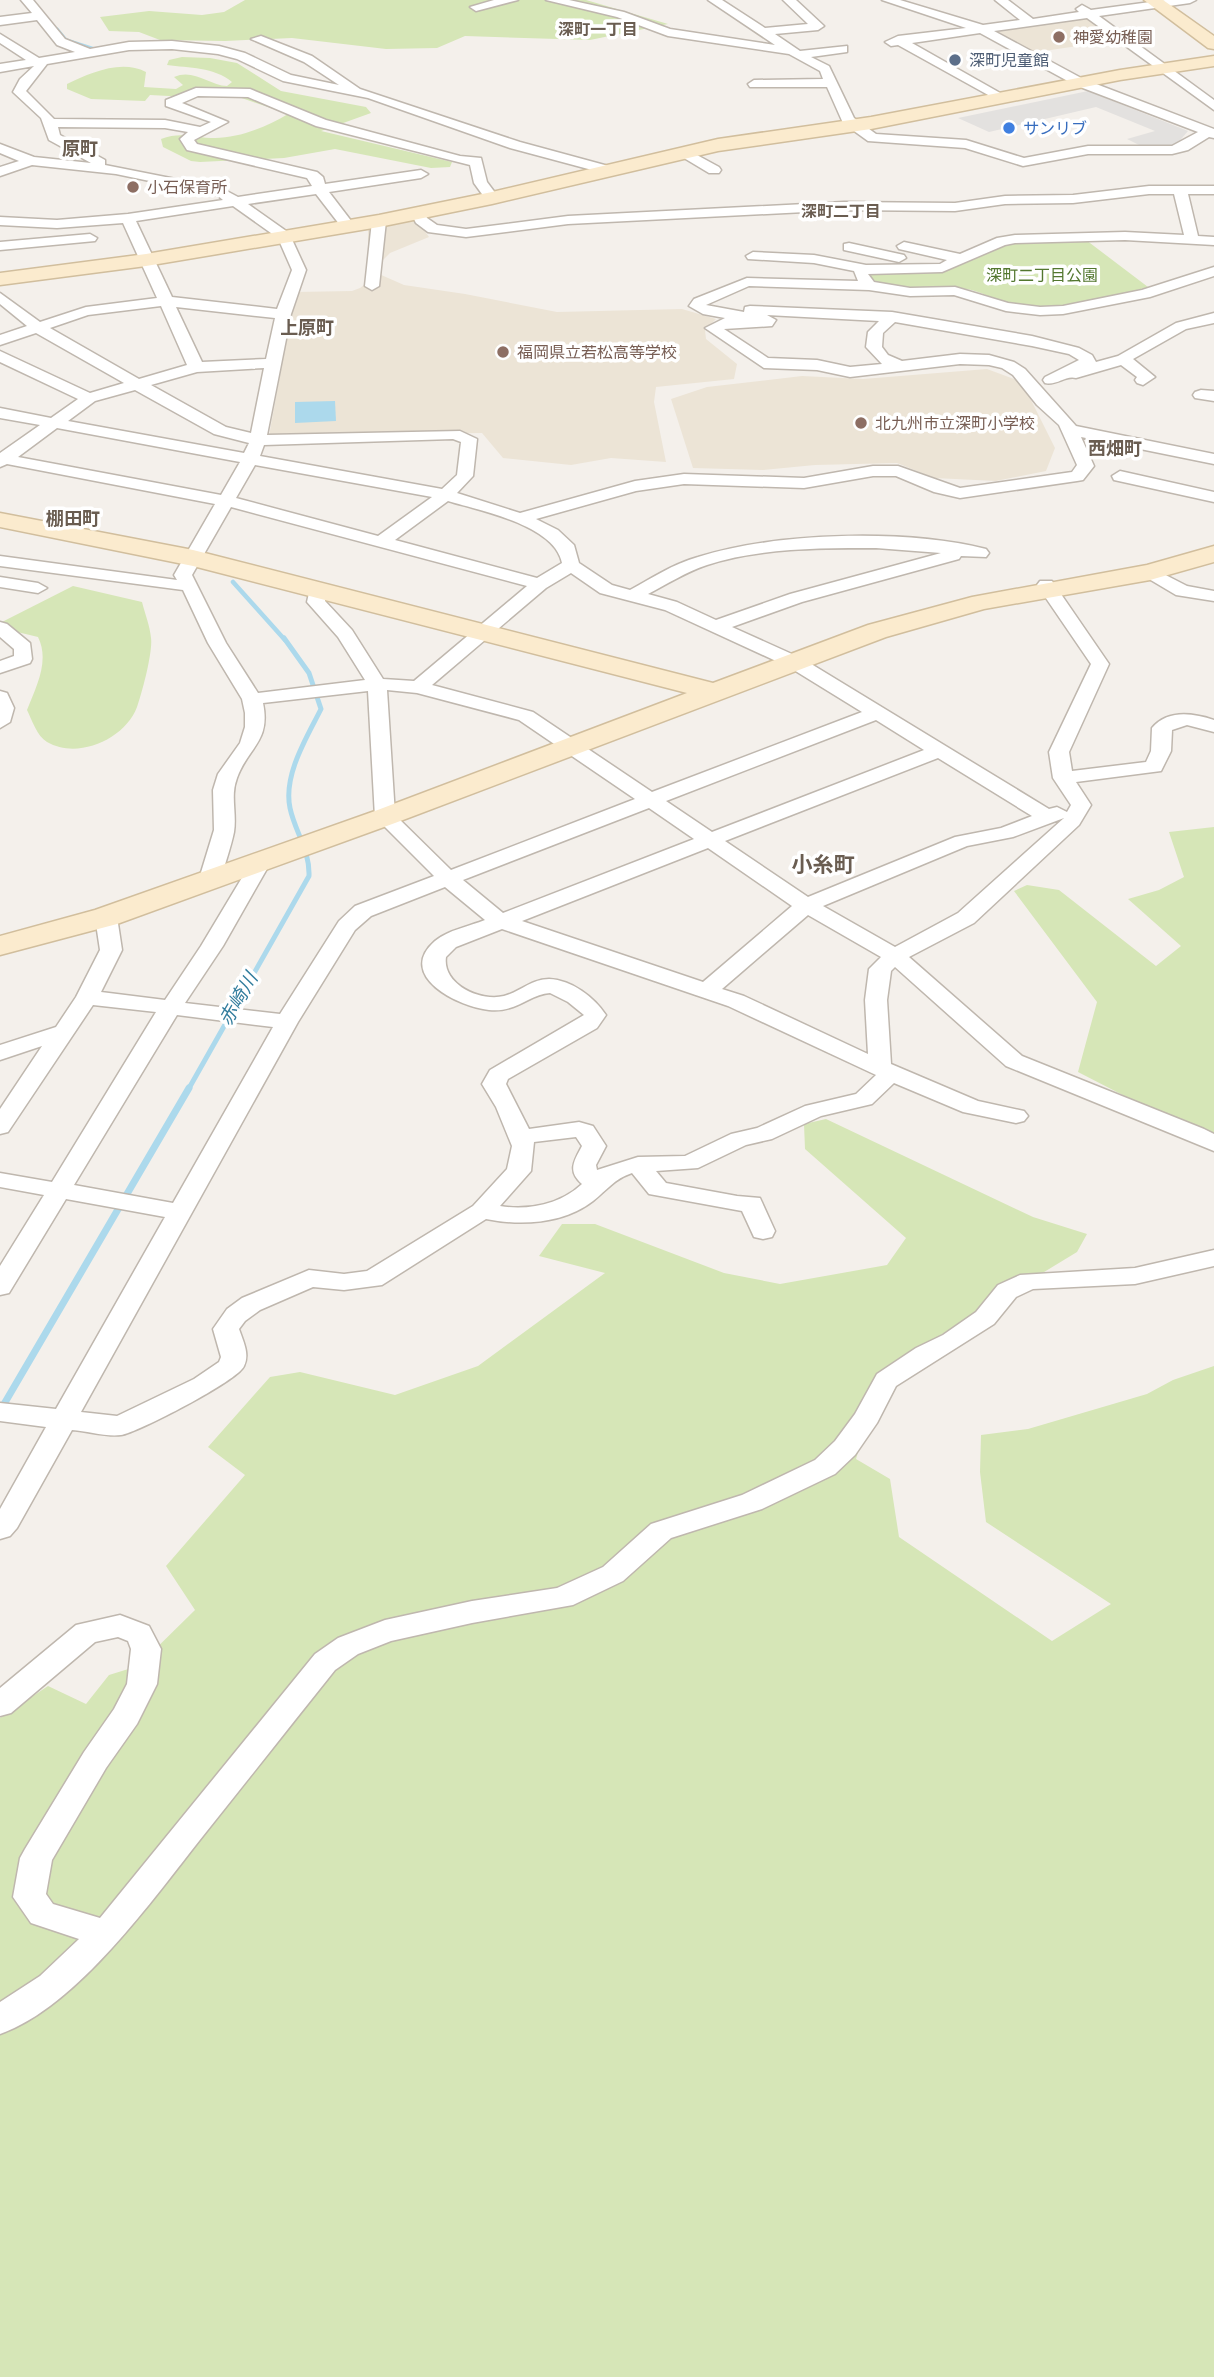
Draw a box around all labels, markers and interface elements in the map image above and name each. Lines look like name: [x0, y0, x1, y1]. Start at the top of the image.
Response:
district label: 深町一丁目: [558, 20, 638, 39]
place label: 神愛幼稚園: [1073, 28, 1153, 47]
marker: 神愛幼稚園: [1051, 29, 1067, 45]
place label: 深町児童館: [969, 51, 1049, 70]
marker: 深町児童館: [947, 52, 963, 68]
place label: サンリブ: [1023, 119, 1087, 138]
marker: サンリブ: [1001, 120, 1017, 136]
district label: 原町: [62, 138, 98, 159]
place label: 小石保育所: [147, 178, 227, 197]
marker: 小石保育所: [125, 179, 141, 195]
district label: 深町二丁目: [801, 202, 881, 221]
park label: 深町二丁目公園: [986, 266, 1098, 285]
district label: 上原町: [280, 317, 334, 338]
place label: 福岡県立若松高等学校: [517, 343, 677, 362]
marker: 福岡県立若松高等学校: [495, 344, 511, 360]
place label: 北九州市立深町小学校: [875, 414, 1035, 433]
marker: 北九州市立深町小学校: [853, 415, 869, 431]
district label: 西畑町: [1088, 438, 1142, 459]
district label: 棚田町: [46, 508, 100, 529]
district label: 小糸町: [792, 853, 855, 877]
water label: 赤崎川: [214, 967, 263, 1029]

